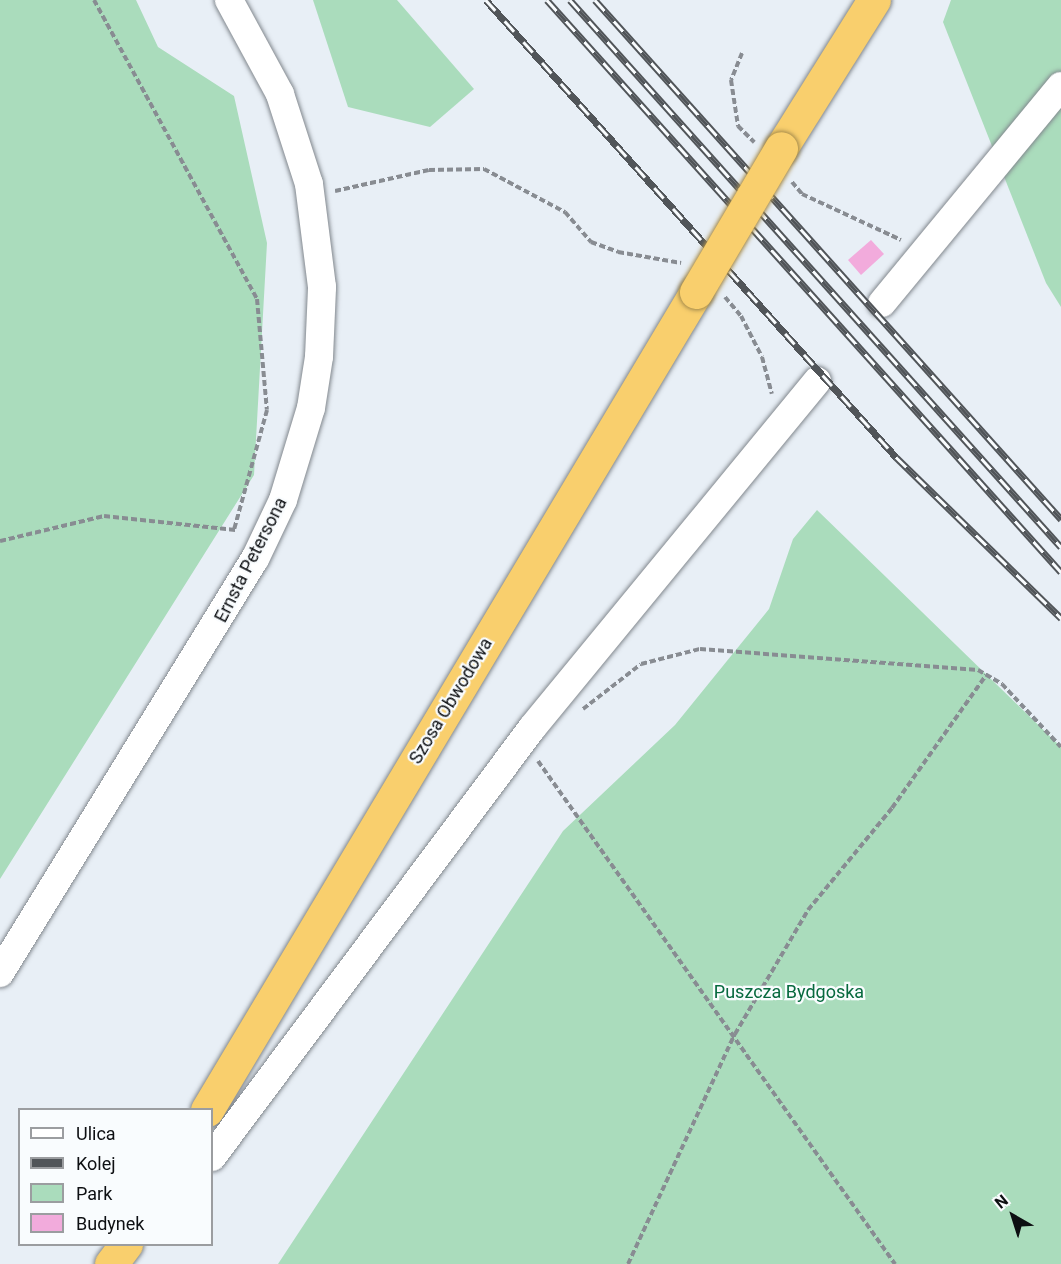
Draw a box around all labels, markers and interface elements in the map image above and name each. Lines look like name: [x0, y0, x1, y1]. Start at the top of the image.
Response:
street label: Ernsta Petersona: [210, 494, 292, 626]
street label: Szosa Obwodowa: [405, 634, 497, 768]
park label: Puszcza Bydgoska: [714, 981, 864, 1003]
legend: [18, 1108, 213, 1246]
text: Ulica: [76, 1123, 116, 1144]
text: Kolej: [76, 1153, 116, 1174]
text: Park: [76, 1183, 112, 1204]
north arrow: [983, 1186, 1043, 1246]
text: N: [991, 1191, 1012, 1213]
text: Budynek: [76, 1213, 144, 1234]

